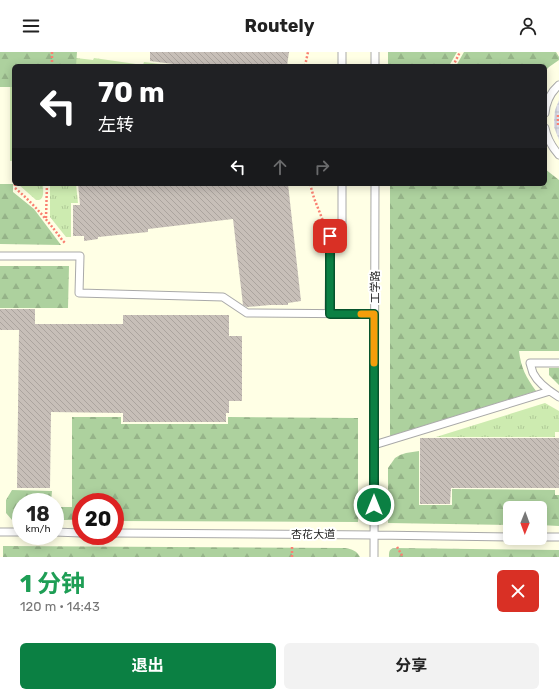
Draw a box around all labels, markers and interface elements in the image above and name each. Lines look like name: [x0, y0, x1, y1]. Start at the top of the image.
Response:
icon: menu: [20, 15, 42, 37]
text: Routely: [245, 15, 314, 37]
icon: person: [517, 15, 539, 37]
text: 70 m: [98, 76, 165, 109]
icon: left: [32, 80, 84, 132]
text: 左转: [98, 114, 134, 136]
icon: left: [227, 156, 249, 178]
icon: ahead: [269, 156, 291, 178]
icon: right: [311, 156, 333, 178]
pin: [313, 219, 347, 253]
icon: arrive: [319, 225, 341, 247]
street label: 工学路: [369, 271, 382, 304]
position arrow: [353, 484, 395, 526]
speed limit sign: 20: [72, 493, 124, 545]
north arrow: [503, 501, 547, 545]
map controls: [503, 501, 547, 545]
text: 18: [26, 502, 50, 526]
text: km/h: [26, 523, 50, 535]
street label: 杏花大道: [291, 528, 335, 541]
text: 1 分钟: [20, 570, 85, 598]
button: close: [497, 570, 539, 612]
text: 120 m · 14:43: [20, 599, 100, 614]
button: 退出: [20, 643, 276, 689]
button: 分享: [284, 643, 539, 689]

